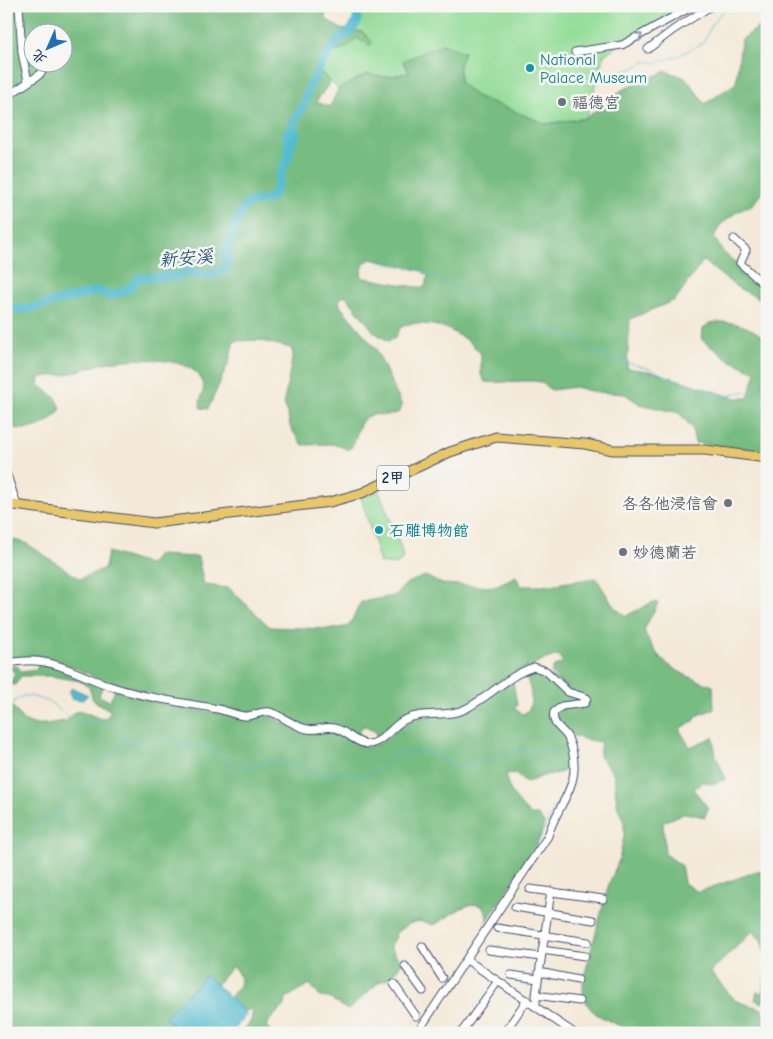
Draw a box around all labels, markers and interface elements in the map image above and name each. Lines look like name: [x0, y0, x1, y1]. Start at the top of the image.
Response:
north arrow: [22, 22, 72, 72]
one-way arrow: [633, 32, 642, 42]
text: 北: [28, 46, 50, 68]
place label: National Palace Museum: [540, 51, 647, 87]
marker: National Palace Museum: [524, 62, 536, 74]
place label: 福德宮: [572, 94, 620, 112]
marker: 福德宮: [556, 96, 568, 108]
water label: 新安溪: [158, 246, 215, 271]
road number: 2甲: [377, 466, 409, 490]
place label: 各各他浸信會: [622, 495, 718, 513]
marker: 各各他浸信會: [722, 497, 734, 509]
place label: 石雕博物館: [389, 522, 469, 540]
marker: 石雕博物館: [373, 524, 385, 536]
place label: 妙德蘭若: [633, 544, 697, 562]
marker: 妙德蘭若: [617, 546, 629, 558]

